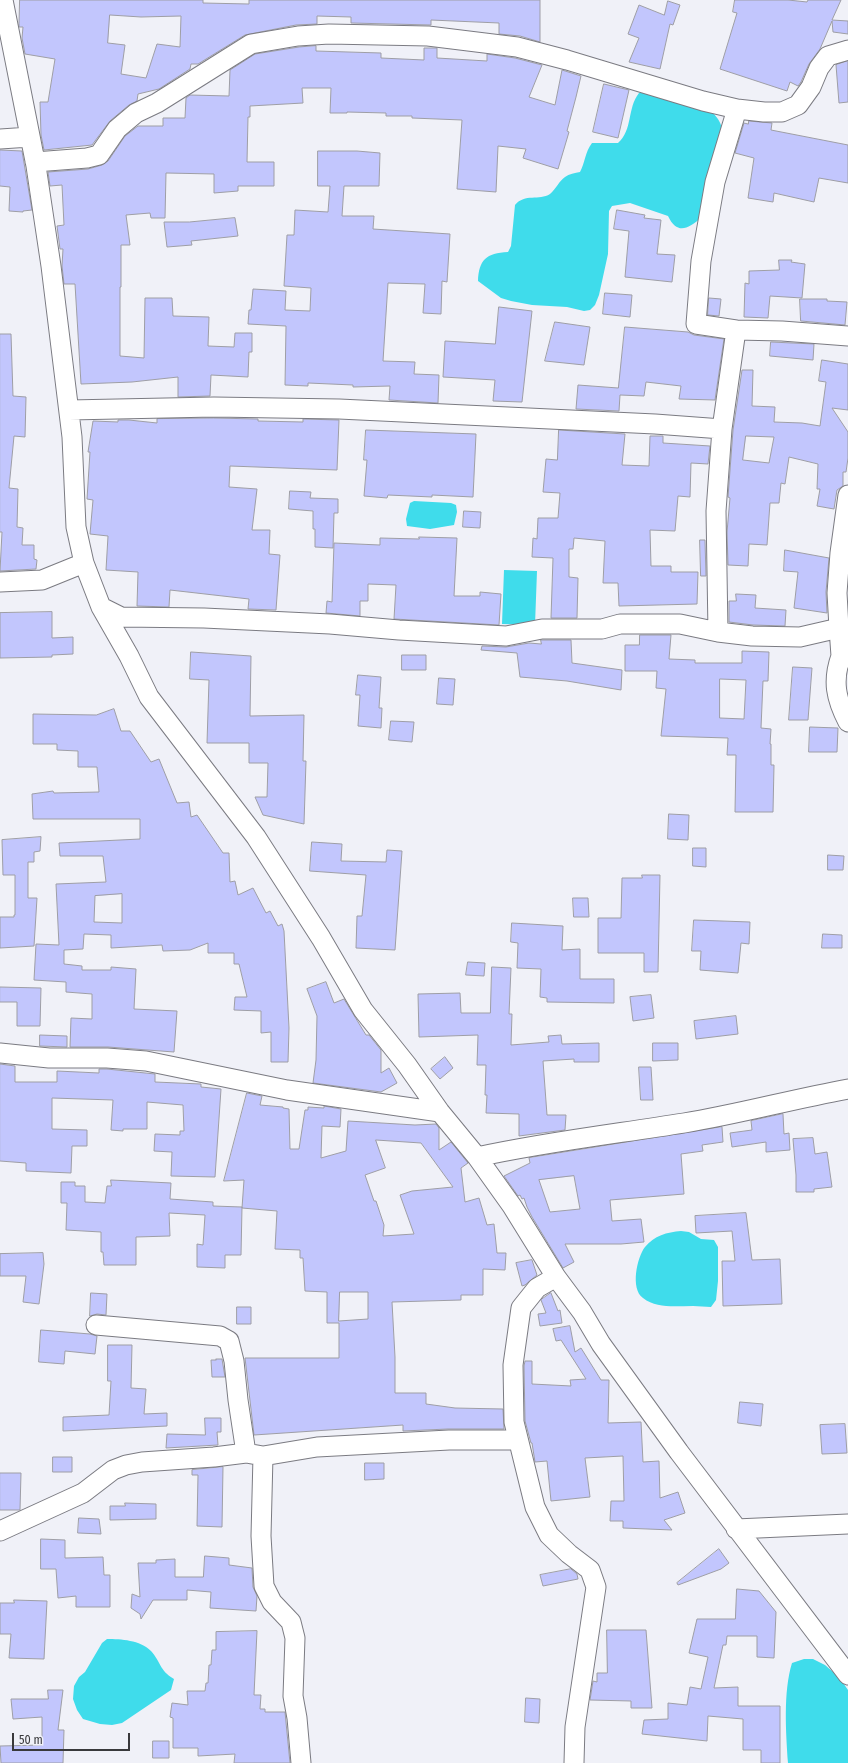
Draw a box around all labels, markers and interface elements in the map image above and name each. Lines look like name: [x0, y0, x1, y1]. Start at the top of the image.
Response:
scale bar: [14, 1725, 132, 1751]
text: 50 m: [19, 1733, 43, 1747]

